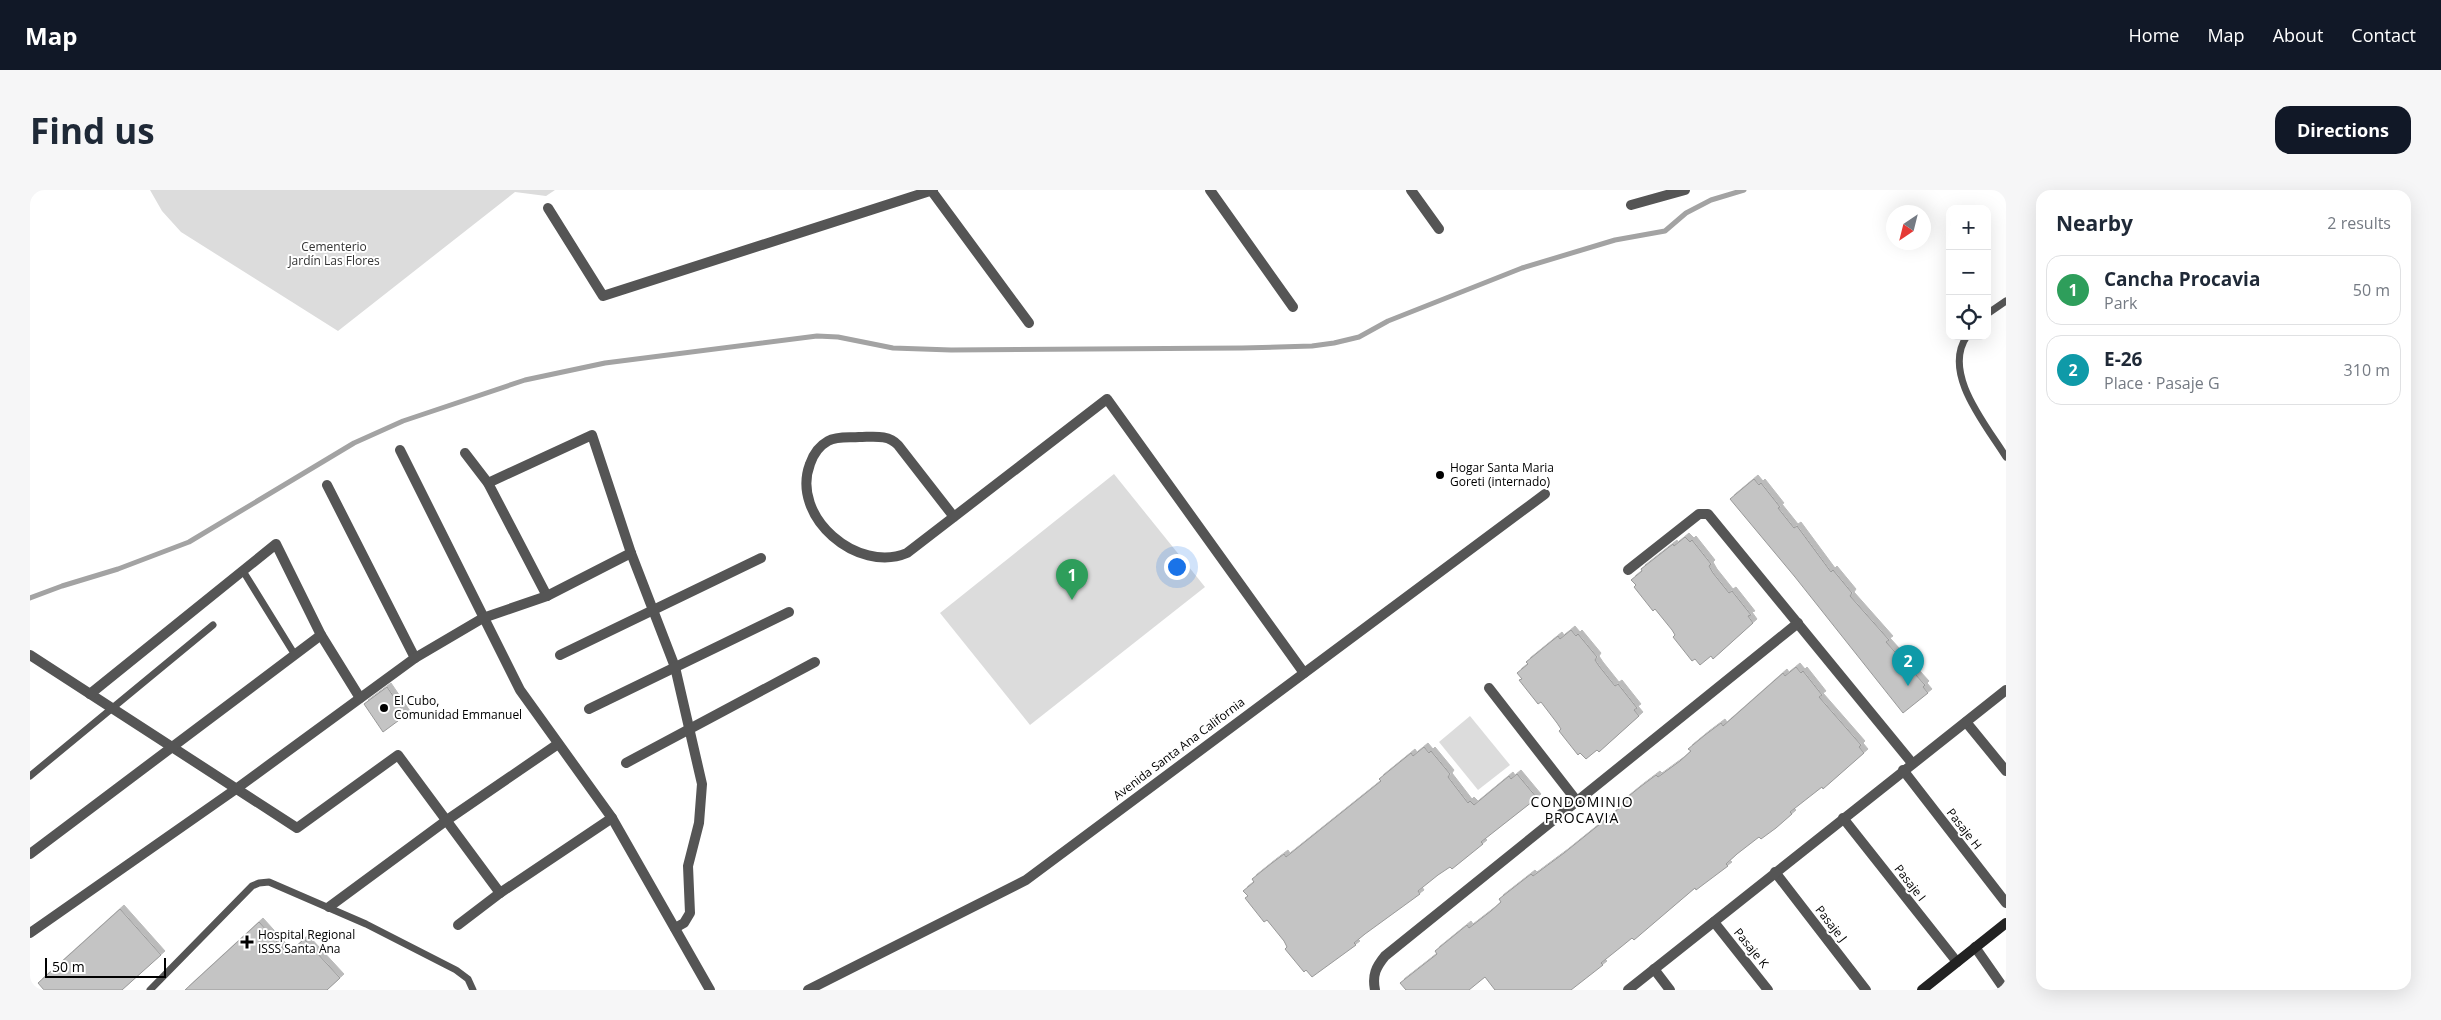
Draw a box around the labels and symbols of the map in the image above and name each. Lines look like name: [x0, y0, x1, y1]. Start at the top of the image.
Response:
north arrow: [1886, 205, 1931, 250]
park label: Cementerio Jardín Las Flores: [287, 238, 380, 269]
place label: Hogar Santa Maria Goreti (internado): [1450, 459, 1554, 490]
marker: Hogar Santa Maria Goreti (internado): [1434, 469, 1446, 481]
your location: [1164, 554, 1190, 580]
pin: 1: [1056, 559, 1088, 600]
pin: 2: [1892, 645, 1924, 686]
place label: El Cubo, Comunidad Emmanuel: [394, 692, 522, 723]
street label: Avenida Santa Ana California: [1109, 693, 1248, 804]
marker: El Cubo, Comunidad Emmanuel: [378, 702, 390, 714]
district label: CONDOMINIO PROCAVIA: [1530, 792, 1634, 827]
street label: Pasaje H: [1943, 805, 1986, 853]
street label: Pasaje I: [1891, 861, 1930, 905]
street label: Pasaje J: [1812, 902, 1851, 946]
street label: Pasaje K: [1730, 924, 1773, 972]
place label: Hospital Regional ISSS Santa Ana: [258, 926, 355, 957]
marker: Hospital Regional ISSS Santa Ana: [240, 935, 254, 949]
scale bar: [45, 955, 166, 978]

